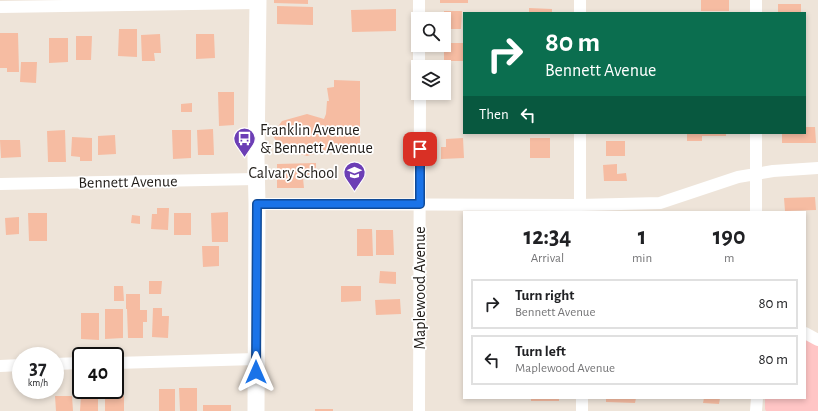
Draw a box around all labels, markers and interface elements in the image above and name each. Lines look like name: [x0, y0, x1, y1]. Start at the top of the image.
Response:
map controls: [411, 12, 451, 100]
button: search: [411, 12, 451, 52]
icon: right: [479, 28, 531, 80]
text: 80 m: [545, 29, 600, 57]
button: layers: [411, 60, 451, 100]
text: Bennett Avenue: [545, 62, 656, 80]
icon: left: [517, 104, 539, 126]
text: Then: [479, 107, 509, 122]
place label: Franklin Avenue & Bennett Avenue: [260, 122, 373, 156]
bus stop icon: Franklin Avenue & Bennett Avenue: [231, 126, 257, 159]
pin: [403, 132, 437, 166]
icon: arrive: [409, 138, 431, 160]
school or university icon: Calvary School: [341, 160, 367, 193]
place label: Calvary School: [248, 165, 338, 182]
street label: Bennett Avenue: [78, 173, 178, 191]
text: 12:34: [524, 225, 571, 249]
text: 1: [638, 225, 646, 249]
text: 190: [713, 225, 745, 249]
street label: Maplewood Avenue: [412, 226, 428, 350]
text: Arrival: [531, 252, 564, 265]
text: min: [632, 252, 652, 265]
text: m: [724, 252, 734, 265]
text: Turn right: [515, 288, 574, 303]
icon: right: [481, 293, 503, 315]
text: 80 m: [758, 296, 788, 311]
text: Bennett Avenue: [515, 306, 595, 319]
text: Turn left: [515, 344, 566, 359]
speed limit sign: 40: [72, 347, 124, 399]
icon: left: [481, 349, 503, 371]
position arrow: [235, 351, 277, 393]
text: 80 m: [758, 352, 788, 367]
text: 37: [29, 358, 47, 378]
text: Maplewood Avenue: [515, 362, 615, 375]
text: km/h: [28, 378, 48, 388]

